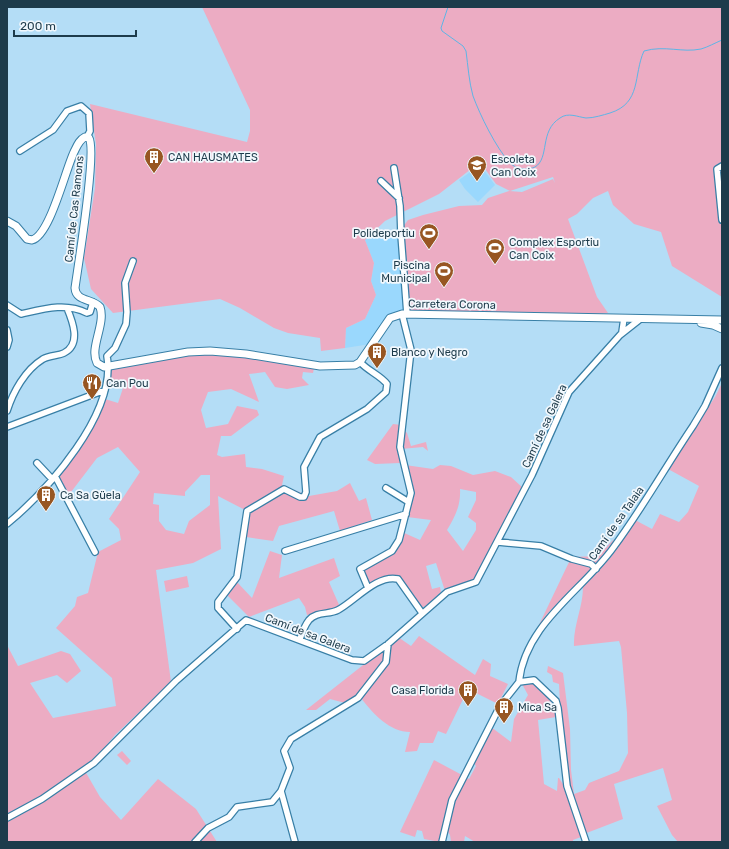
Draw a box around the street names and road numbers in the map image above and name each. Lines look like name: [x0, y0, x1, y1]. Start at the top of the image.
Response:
street label: Camí de Cas Ramons: [62, 155, 87, 263]
street label: Carretera Corona: [408, 297, 496, 312]
street label: Camí de sa Galera: [519, 382, 570, 470]
street label: Camí de sa Talaia: [586, 484, 647, 563]
street label: Camí de sa Galera: [263, 611, 353, 656]

